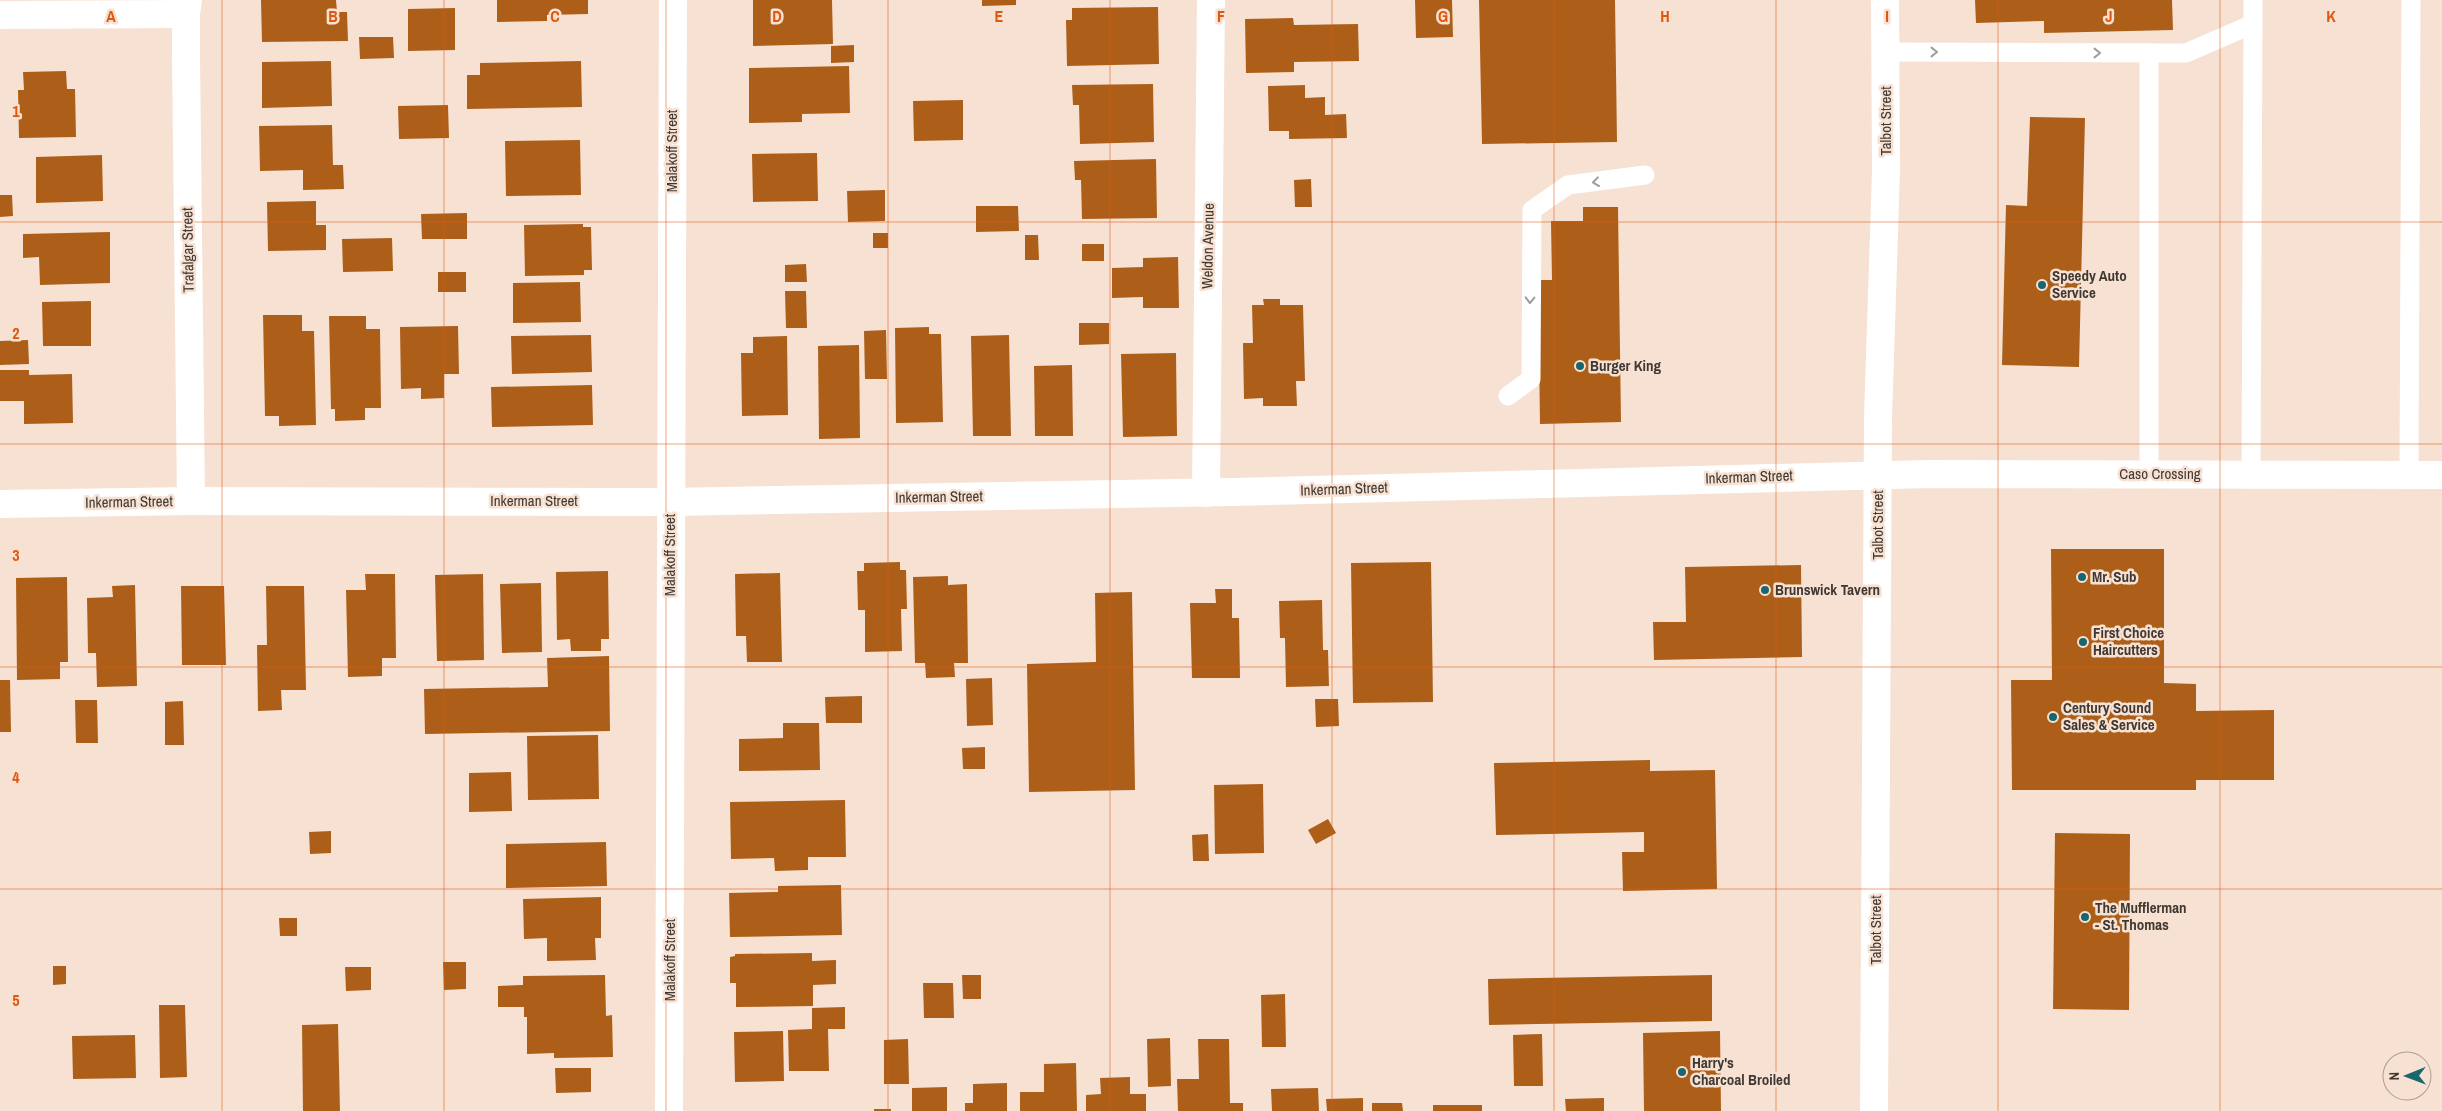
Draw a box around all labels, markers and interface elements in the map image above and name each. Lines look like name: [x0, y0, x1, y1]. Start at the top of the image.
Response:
text: A: [106, 5, 116, 27]
text: B: [328, 5, 338, 27]
text: C: [550, 5, 560, 27]
text: D: [772, 5, 782, 27]
text: E: [995, 5, 1004, 27]
text: F: [1217, 5, 1225, 27]
text: G: [1438, 5, 1448, 27]
text: H: [1660, 5, 1670, 27]
text: I: [1885, 5, 1889, 27]
text: J: [2105, 5, 2113, 27]
text: K: [2326, 5, 2336, 27]
one-way arrow: [1931, 47, 1939, 57]
one-way arrow: [2094, 48, 2101, 58]
street label: Talbot Street: [1875, 86, 1896, 156]
text: 1: [12, 100, 20, 122]
street label: Malakoff Street: [661, 109, 682, 192]
one-way arrow: [1592, 176, 1601, 186]
street label: Weldon Avenue: [1196, 203, 1219, 289]
street label: Trafalgar Street: [176, 207, 199, 293]
place label: Speedy Auto Service: [2052, 265, 2127, 303]
marker: Speedy Auto Service: [2036, 279, 2048, 291]
one-way arrow: [1525, 296, 1535, 304]
text: 2: [12, 322, 20, 344]
place label: Burger King: [1590, 355, 1662, 376]
marker: Burger King: [1574, 360, 1586, 372]
street label: Caso Crossing: [2119, 463, 2201, 484]
street label: Inkerman Street: [1705, 464, 1794, 489]
street label: Inkerman Street: [1300, 476, 1389, 501]
street label: Inkerman Street: [895, 485, 984, 508]
street label: Inkerman Street: [85, 490, 174, 513]
street label: Inkerman Street: [490, 490, 578, 511]
street label: Talbot Street: [1867, 490, 1888, 560]
street label: Malakoff Street: [659, 513, 680, 596]
text: 3: [12, 544, 20, 566]
place label: Mr. Sub: [2092, 566, 2136, 587]
marker: Mr. Sub: [2076, 571, 2088, 583]
place label: Brunswick Tavern: [1775, 579, 1880, 600]
marker: Brunswick Tavern: [1759, 584, 1771, 596]
place label: First Choice Haircutters: [2093, 622, 2164, 660]
marker: First Choice Haircutters: [2077, 636, 2089, 648]
place label: Century Sound Sales & Service: [2063, 697, 2155, 735]
marker: Century Sound Sales & Service: [2047, 711, 2059, 723]
text: 4: [12, 766, 20, 788]
street label: Talbot Street: [1865, 895, 1886, 965]
place label: The Mufflerman - St. Thomas: [2095, 897, 2187, 935]
marker: The Mufflerman - St. Thomas: [2079, 911, 2091, 923]
street label: Malakoff Street: [659, 918, 680, 1001]
text: 5: [12, 989, 20, 1011]
north arrow: [2382, 1051, 2432, 1101]
place label: Harry's Charcoal Broiled: [1692, 1052, 1790, 1090]
marker: Harry's Charcoal Broiled: [1676, 1066, 1688, 1078]
text: N: [2385, 1072, 2403, 1081]

